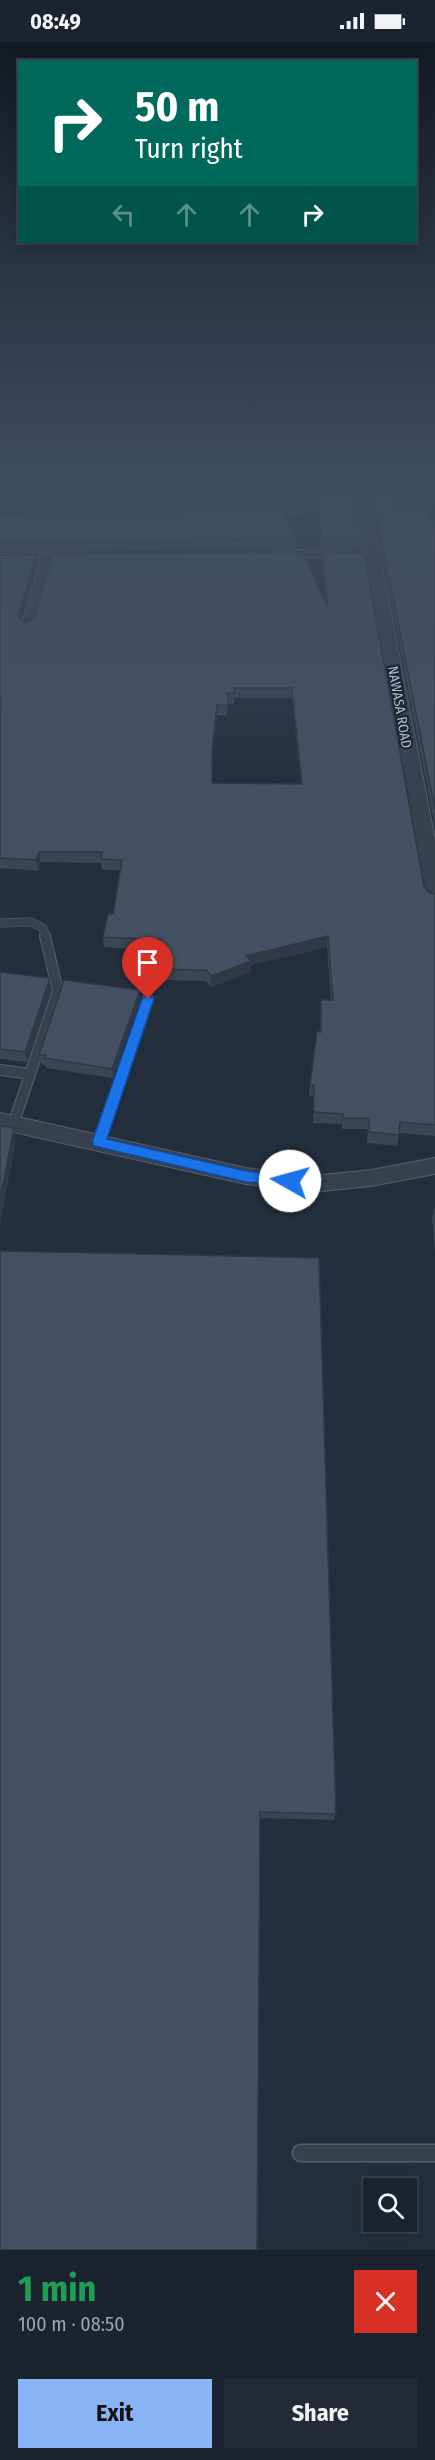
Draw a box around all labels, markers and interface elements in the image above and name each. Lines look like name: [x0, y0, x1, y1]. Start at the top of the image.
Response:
text: 08:49: [30, 8, 81, 35]
text: 50 m: [135, 82, 219, 132]
icon: right: [36, 84, 114, 162]
text: Turn right: [135, 133, 243, 165]
icon: left: [107, 198, 140, 231]
icon: ahead: [170, 198, 203, 231]
icon: ahead: [233, 198, 266, 231]
icon: right: [296, 198, 329, 231]
street label: NAWASA ROAD: [384, 665, 415, 749]
pin: [122, 937, 173, 999]
icon: arrive: [131, 946, 164, 979]
position arrow: [258, 1149, 322, 1213]
map controls: [363, 2178, 417, 2232]
button: search: [363, 2178, 417, 2232]
text: 1 min: [18, 2267, 96, 2311]
button: close: [354, 2270, 417, 2333]
text: 100 m · 08:50: [18, 2312, 125, 2336]
button: Exit: [18, 2379, 212, 2448]
button: Share: [224, 2379, 417, 2448]

